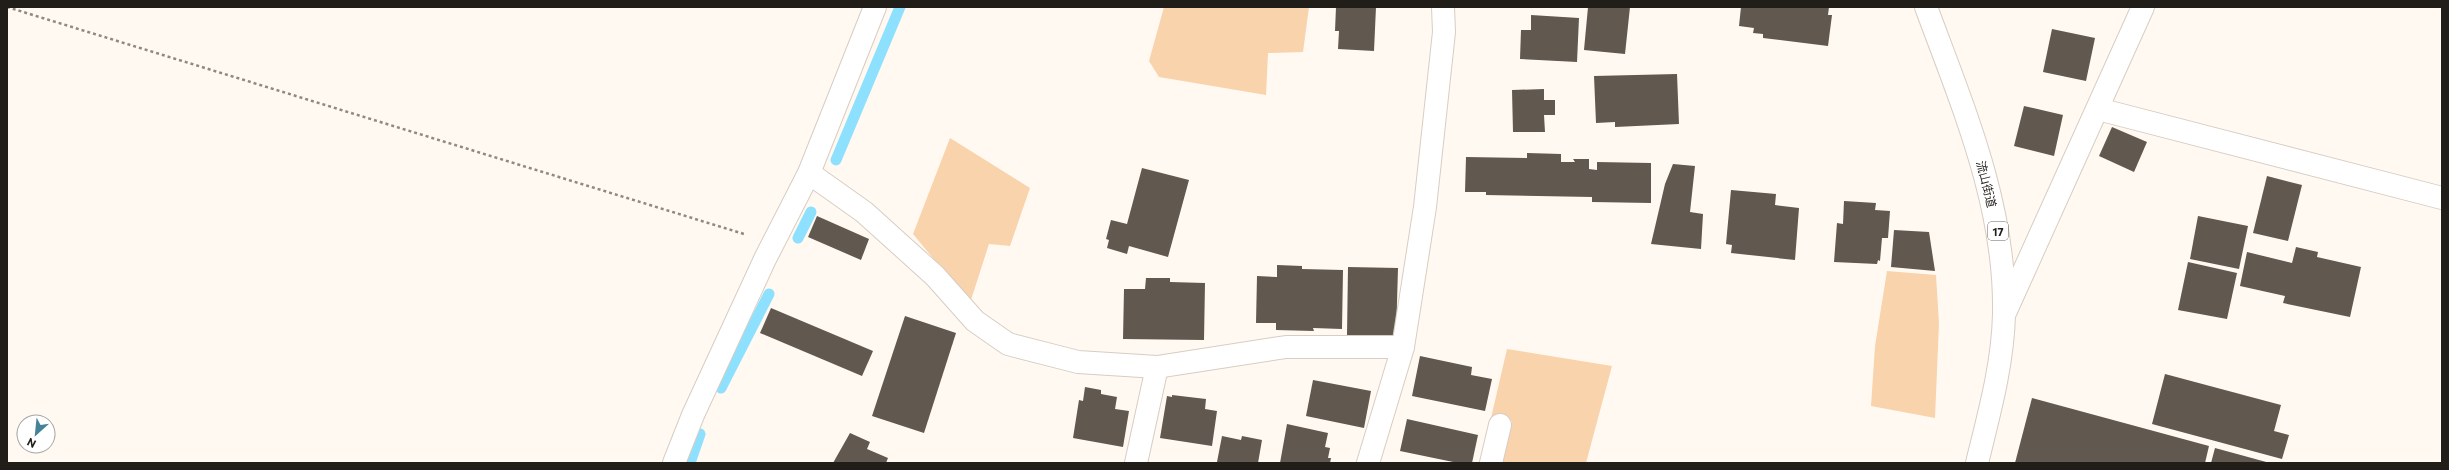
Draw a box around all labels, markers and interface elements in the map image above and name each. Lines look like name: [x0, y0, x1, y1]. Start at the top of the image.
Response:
street label: 流山街道: [1974, 159, 2000, 209]
road number: 17: [1988, 222, 2008, 240]
north arrow: [16, 414, 56, 454]
text: N: [25, 436, 38, 451]

